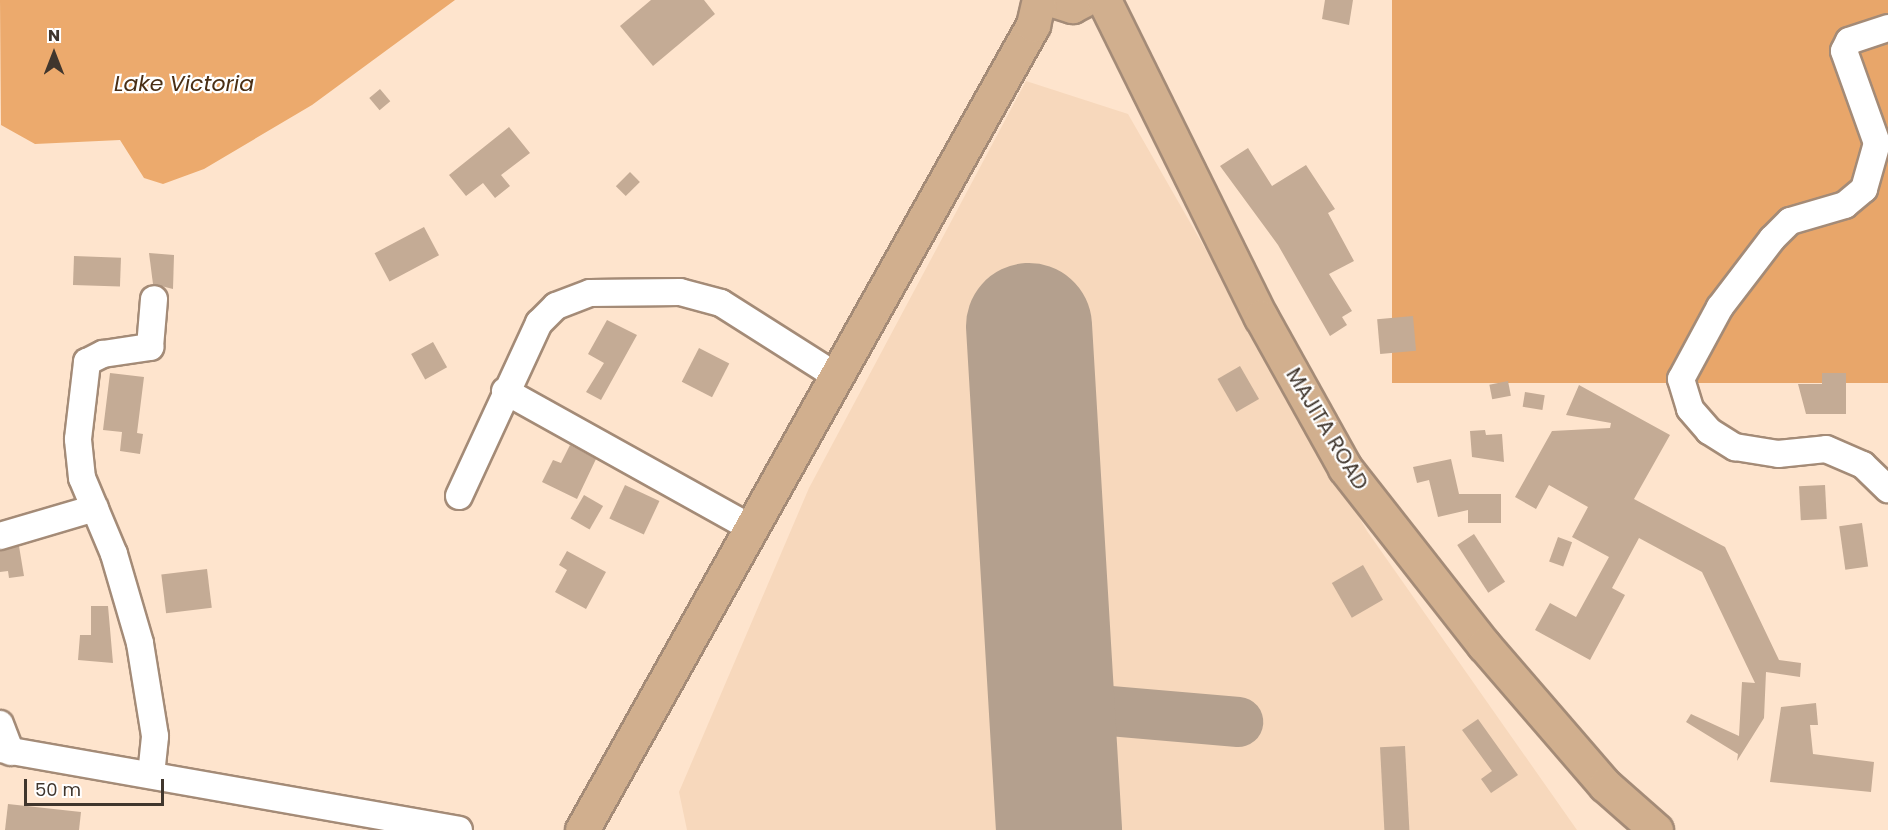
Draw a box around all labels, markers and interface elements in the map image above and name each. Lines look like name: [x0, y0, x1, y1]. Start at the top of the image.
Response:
north arrow: [24, 24, 84, 84]
text: N: [48, 24, 60, 47]
water label: Lake Victoria: [114, 71, 254, 97]
street label: MAJITA ROAD: [1281, 363, 1373, 495]
scale bar: [27, 767, 166, 805]
text: 50 m: [35, 777, 81, 802]

